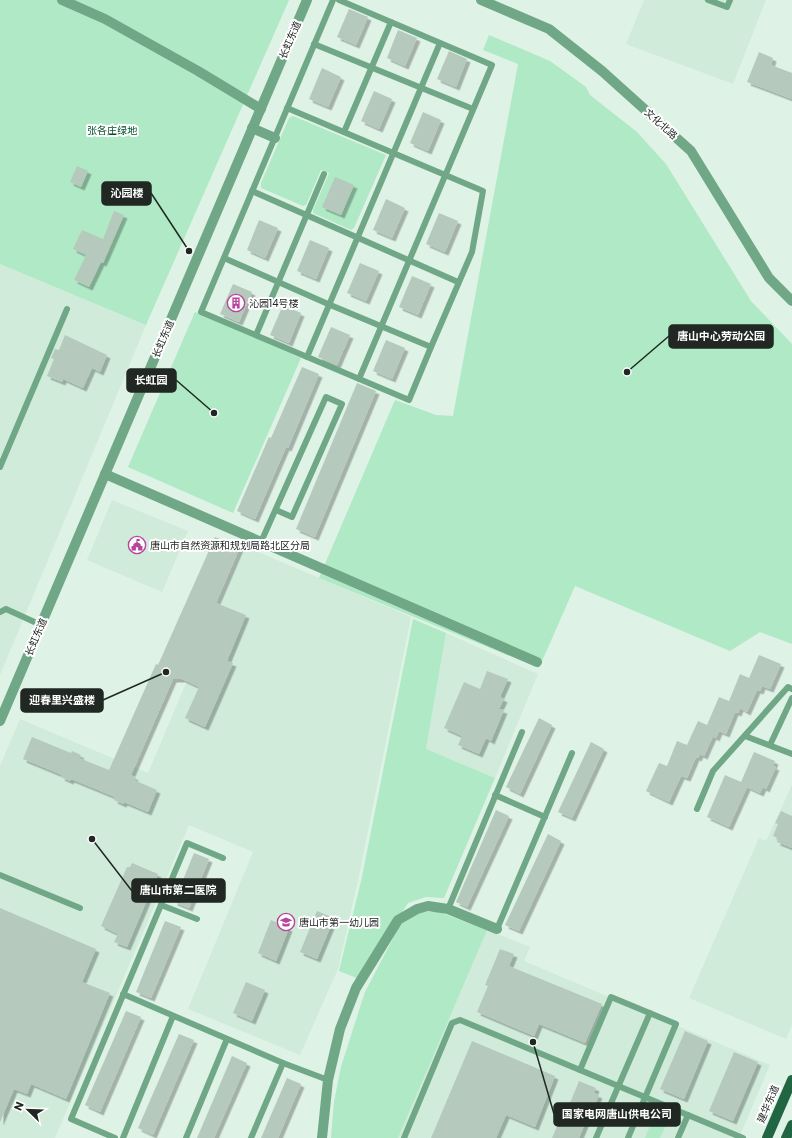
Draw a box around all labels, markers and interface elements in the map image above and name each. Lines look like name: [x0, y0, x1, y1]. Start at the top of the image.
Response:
street label: 长虹东道: [275, 19, 305, 61]
street label: 文化北路: [641, 105, 681, 143]
park label: 张各庄绿地: [87, 123, 138, 138]
callout: 沁园楼: [102, 182, 151, 205]
text: 沁园楼: [111, 185, 144, 201]
building icon: 沁园14号楼: [226, 293, 246, 313]
place label: 沁园14号楼: [249, 296, 299, 311]
street label: 长虹东道: [148, 318, 178, 360]
callout: 唐山中心劳动公园: [669, 325, 773, 348]
text: 唐山中心劳动公园: [677, 328, 765, 344]
callout: 长虹园: [127, 369, 176, 392]
text: 长虹园: [135, 372, 168, 388]
public building icon: 唐山市自然资源和规划局路北区分局: [127, 535, 147, 555]
place label: 唐山市自然资源和规划局路北区分局: [150, 538, 310, 553]
street label: 长虹东道: [21, 616, 51, 658]
callout: 迎春里兴盛楼: [21, 689, 103, 712]
text: 迎春里兴盛楼: [29, 692, 95, 708]
callout: 唐山市第二医院: [132, 879, 225, 902]
text: 唐山市第二医院: [140, 882, 217, 898]
school or university icon: 唐山市第一幼儿园: [276, 912, 296, 932]
place label: 唐山市第一幼儿园: [299, 915, 379, 930]
street label: 建华东道: [753, 1083, 783, 1125]
north arrow: [8, 1090, 48, 1130]
text: N: [10, 1099, 28, 1113]
callout: 国家电网唐山供电公司: [554, 1103, 680, 1126]
text: 国家电网唐山供电公司: [562, 1106, 672, 1122]

